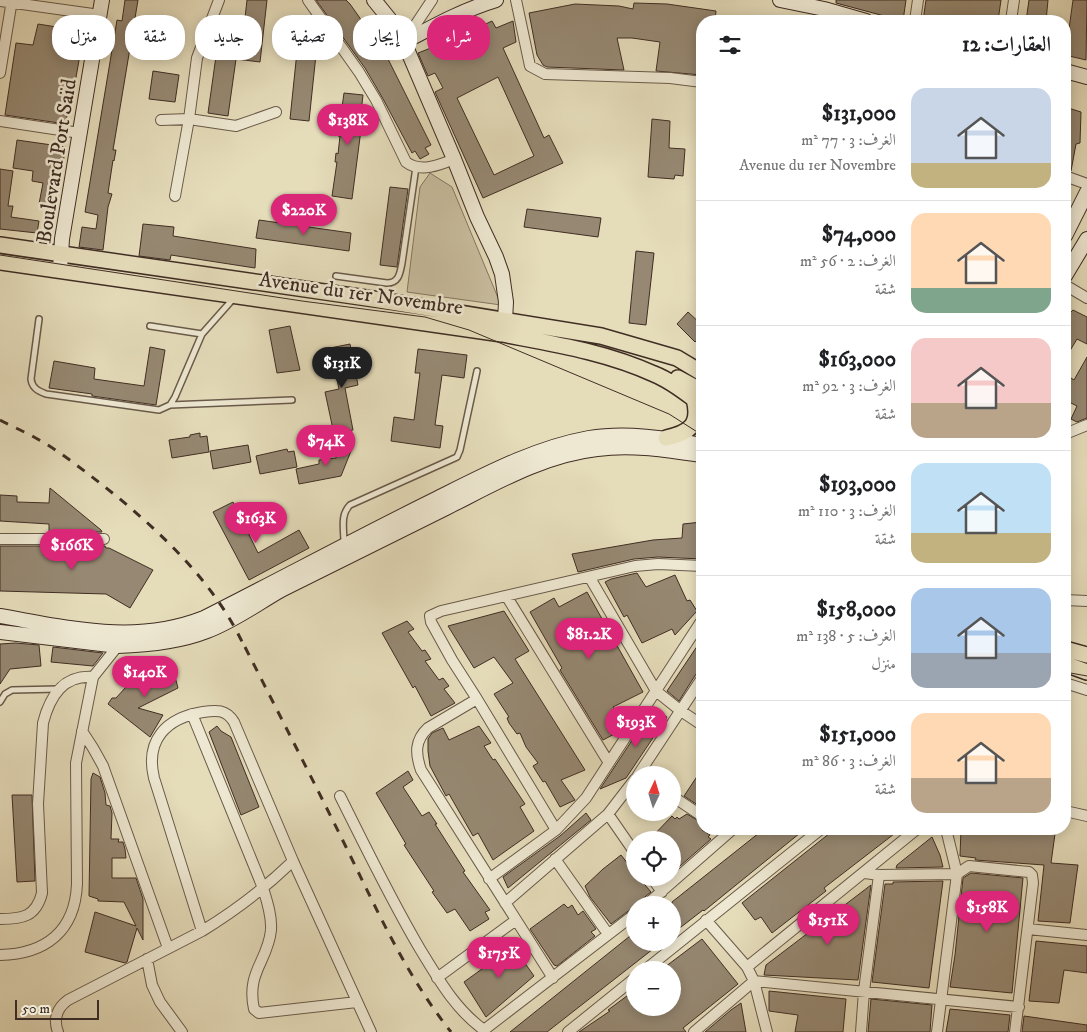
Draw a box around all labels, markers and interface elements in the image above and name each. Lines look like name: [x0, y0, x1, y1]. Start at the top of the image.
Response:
chip: منزل: [52, 15, 115, 60]
chip: شقة: [125, 15, 185, 60]
chip: جديد: [195, 15, 262, 60]
chip: تصفية: [272, 15, 343, 60]
chip: إيجار: [353, 15, 417, 60]
chip: شراء: [427, 15, 490, 60]
icon: filters: [716, 31, 744, 59]
text: العقارات: 12: [962, 32, 1051, 58]
street label: Boulevard Port Saïd: [31, 76, 83, 245]
text: $131,000: [822, 101, 896, 127]
pin: $138K: [313, 104, 383, 146]
icon: home: [951, 108, 1011, 168]
text: $138K: [328, 110, 368, 130]
text: الغرف: 3 · 77 m²: [801, 130, 896, 150]
text: Avenue du 1er Novembre: [739, 155, 896, 175]
pin: $220K: [269, 194, 339, 236]
text: $220K: [282, 200, 326, 220]
text: $74,000: [822, 222, 896, 248]
icon: home: [951, 233, 1011, 293]
text: الغرف: 2 · 56 m²: [800, 251, 896, 271]
street label: Avenue du 1er Novembre: [257, 267, 465, 321]
text: شقة: [875, 279, 896, 299]
pin: $131K: [307, 346, 377, 389]
text: $163,000: [819, 347, 896, 373]
text: $131K: [323, 353, 361, 373]
icon: home: [951, 358, 1011, 418]
text: الغرف: 3 · 92 m²: [802, 376, 896, 396]
text: شقة: [875, 404, 896, 424]
pin: $74K: [296, 424, 356, 467]
text: $74K: [307, 431, 345, 451]
text: $193,000: [819, 472, 896, 498]
icon: home: [951, 483, 1011, 543]
text: الغرف: 3 · 110 m²: [798, 501, 896, 521]
pin: $163K: [221, 502, 291, 544]
text: $163K: [236, 508, 276, 528]
pin: $166K: [37, 528, 107, 571]
text: شقة: [875, 529, 896, 549]
text: $166K: [51, 535, 93, 555]
text: $158,000: [817, 597, 896, 623]
icon: home: [951, 608, 1011, 668]
pin: $81.2K: [548, 618, 630, 660]
text: $81.2K: [566, 624, 612, 644]
text: الغرف: 5 · 138 m²: [796, 626, 896, 646]
text: منزل: [871, 654, 896, 674]
pin: $140K: [110, 656, 180, 698]
text: $140K: [123, 662, 167, 682]
pin: $193K: [601, 706, 671, 748]
text: $193K: [616, 712, 656, 732]
text: $151,000: [819, 722, 896, 748]
icon: home: [951, 733, 1011, 793]
text: الغرف: 3 · 86 m²: [802, 751, 896, 771]
north arrow: [626, 766, 681, 821]
map controls: [626, 766, 681, 1016]
text: شقة: [875, 779, 896, 799]
button: locate: [626, 831, 681, 886]
pin: $158K: [952, 890, 1022, 933]
button: +: [626, 896, 681, 951]
text: $158K: [966, 897, 1008, 917]
pin: $151K: [793, 904, 863, 946]
text: $151K: [808, 910, 848, 930]
pin: $175K: [464, 936, 534, 979]
text: $175K: [478, 943, 520, 963]
button: −: [626, 961, 681, 1016]
scale bar: [15, 997, 99, 1020]
text: 50 m: [22, 1000, 50, 1018]

